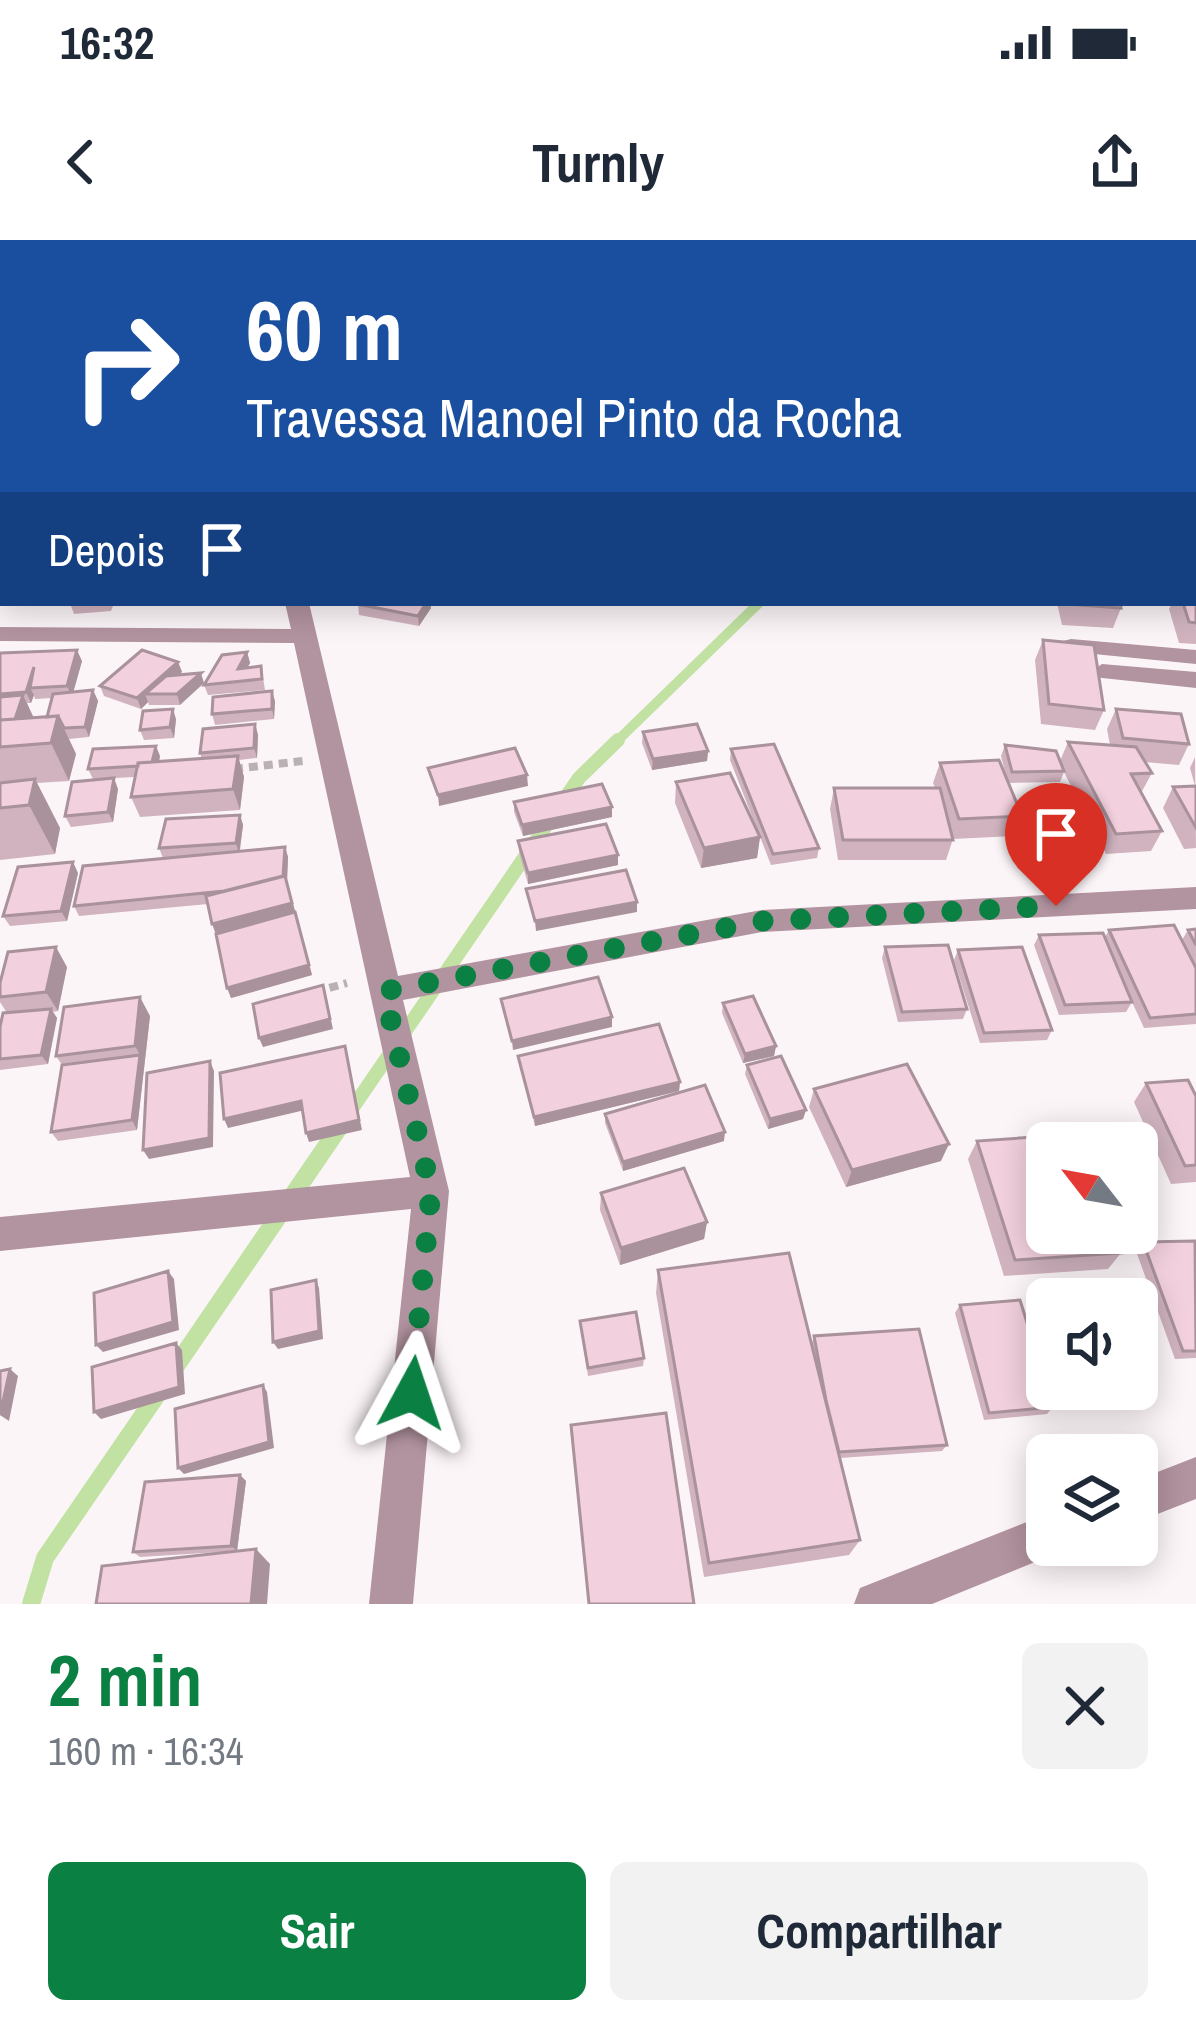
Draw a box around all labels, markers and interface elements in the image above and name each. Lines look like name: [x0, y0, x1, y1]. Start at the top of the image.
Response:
text: 16:32: [60, 12, 154, 73]
text: Turnly: [532, 126, 664, 199]
icon: back: [48, 129, 114, 195]
icon: share: [1082, 129, 1148, 195]
text: 60 m: [246, 273, 403, 386]
icon: right: [48, 288, 204, 444]
text: Travessa Manoel Pinto da Rocha: [246, 381, 902, 454]
icon: arrive: [189, 516, 255, 582]
text: Depois: [48, 519, 165, 580]
pin: [1005, 783, 1107, 906]
icon: arrive: [1023, 801, 1089, 867]
north arrow: [1026, 1122, 1158, 1254]
map controls: [1026, 1122, 1158, 1566]
button: sound: [1026, 1278, 1158, 1410]
position arrow: [349, 1330, 475, 1456]
button: layers: [1026, 1434, 1158, 1566]
text: 2 min: [48, 1631, 202, 1728]
button: close: [1022, 1643, 1148, 1769]
text: 160 m · 16:34: [48, 1725, 244, 1777]
button: Sair: [48, 1862, 586, 2000]
button: Compartilhar: [610, 1862, 1148, 2000]

